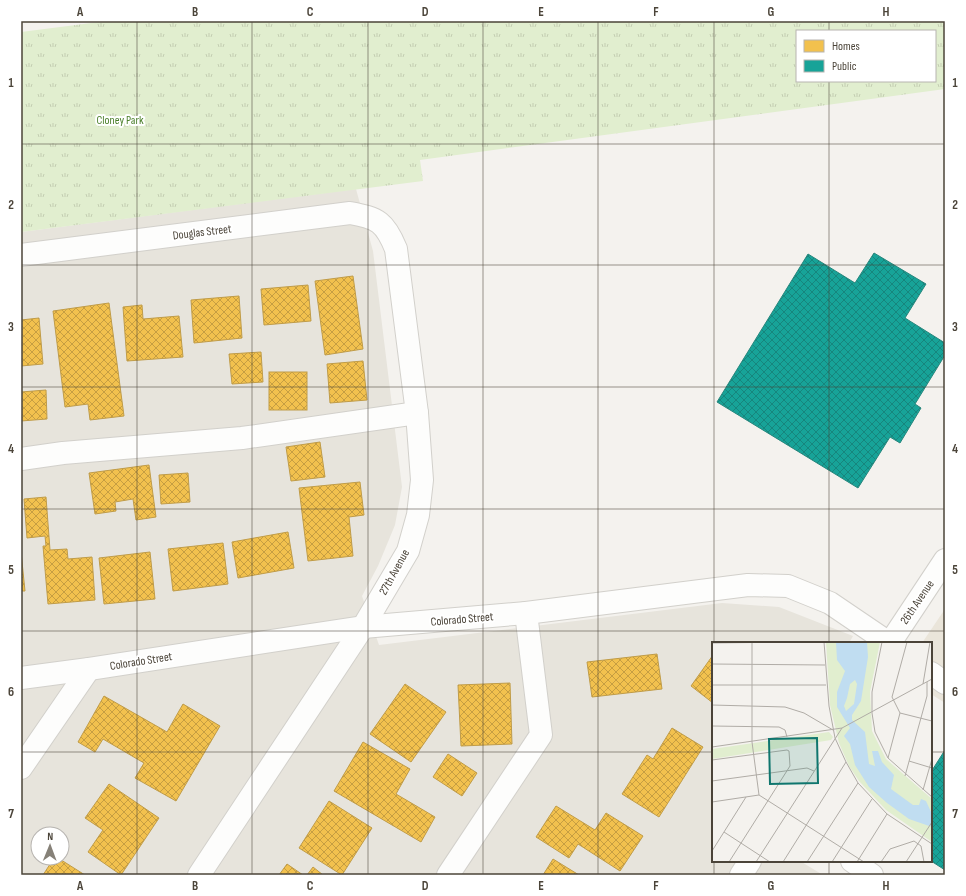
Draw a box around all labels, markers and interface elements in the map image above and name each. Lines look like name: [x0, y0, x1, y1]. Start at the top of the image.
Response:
text: A: [76, 4, 84, 20]
text: B: [192, 4, 198, 20]
text: C: [307, 4, 314, 20]
text: D: [422, 4, 429, 20]
text: E: [538, 4, 544, 20]
text: F: [653, 4, 659, 20]
text: G: [768, 4, 775, 20]
text: H: [883, 4, 890, 20]
legend: [796, 30, 936, 82]
text: Homes: [832, 39, 860, 54]
text: Public: [832, 59, 857, 74]
text: 1: [8, 75, 14, 91]
text: 1: [952, 75, 958, 91]
park label: Cloney Park: [96, 113, 144, 128]
text: 2: [8, 197, 14, 213]
text: 2: [952, 197, 958, 213]
street label: Douglas Street: [172, 221, 233, 244]
text: 3: [8, 319, 14, 335]
text: 3: [952, 319, 958, 335]
text: 4: [8, 441, 14, 457]
text: 4: [952, 441, 958, 457]
street label: 27th Avenue: [376, 547, 413, 598]
text: 5: [8, 562, 14, 578]
text: 5: [952, 562, 958, 578]
street label: 26th Avenue: [897, 577, 938, 627]
street label: Colorado Street: [430, 609, 494, 630]
inset map: [712, 642, 932, 862]
street label: Colorado Street: [109, 649, 174, 674]
text: 6: [8, 684, 14, 700]
text: 6: [952, 684, 958, 700]
text: 7: [8, 806, 14, 822]
text: 7: [952, 806, 958, 822]
north arrow: [30, 826, 70, 866]
text: N: [47, 830, 53, 843]
text: A: [76, 878, 84, 894]
text: B: [192, 878, 198, 894]
text: C: [307, 878, 314, 894]
text: D: [422, 878, 429, 894]
text: E: [538, 878, 544, 894]
text: F: [653, 878, 659, 894]
text: G: [768, 878, 775, 894]
text: H: [883, 878, 890, 894]

